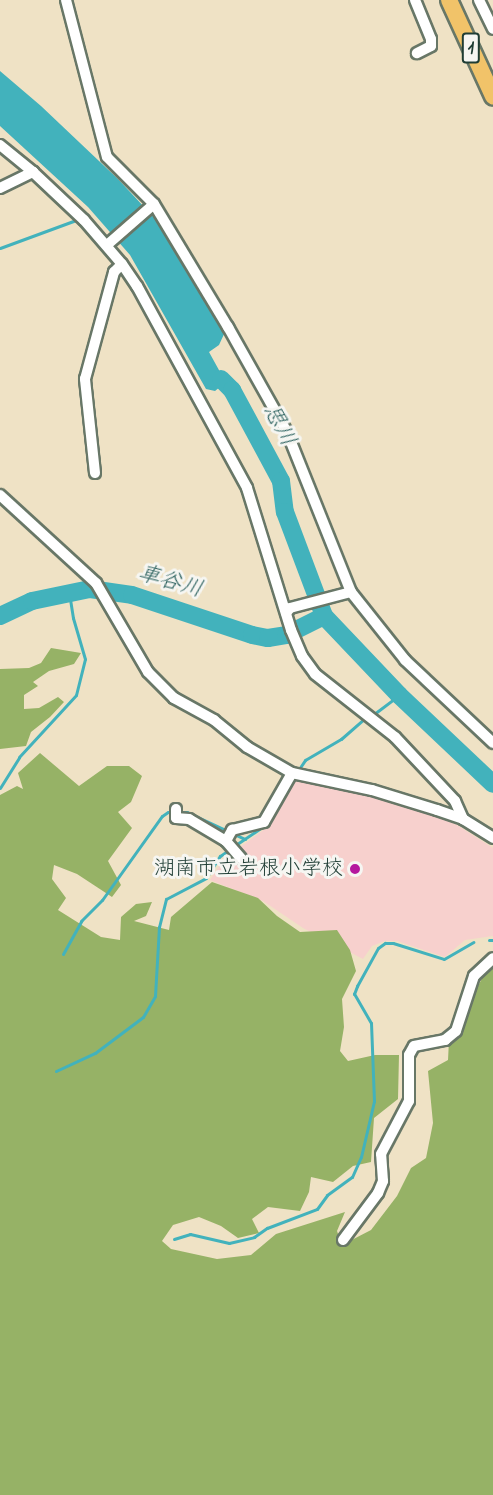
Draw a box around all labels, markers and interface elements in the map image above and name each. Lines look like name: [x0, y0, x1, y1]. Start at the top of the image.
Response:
road number: 1: [460, 31, 482, 65]
water label: 思川: [256, 400, 300, 452]
water label: 車谷川: [135, 561, 205, 605]
place label: 湖南市立岩根小学校: [154, 856, 343, 882]
marker: 湖南市立岩根小学校: [348, 862, 362, 876]

